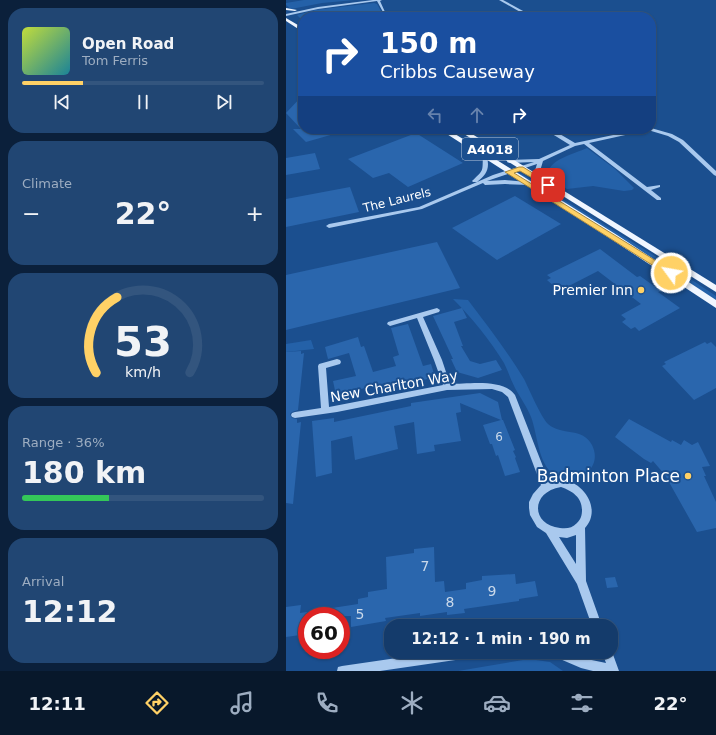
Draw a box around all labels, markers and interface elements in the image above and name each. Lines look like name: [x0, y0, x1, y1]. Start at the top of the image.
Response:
text: 150 m: [380, 27, 477, 60]
icon: right: [314, 28, 366, 80]
text: Open Road: [82, 35, 174, 53]
text: Tom Ferris: [82, 53, 148, 68]
text: Cribbs Causeway: [380, 61, 535, 82]
icon: previous: [51, 91, 73, 113]
icon: pause: [132, 91, 154, 113]
icon: next: [213, 91, 235, 113]
icon: left: [424, 104, 446, 126]
icon: ahead: [466, 104, 488, 126]
icon: right: [508, 104, 530, 126]
road number: A4018: [462, 138, 518, 160]
pin: [531, 168, 565, 202]
icon: arrive: [537, 174, 559, 196]
text: Climate: [22, 176, 72, 191]
street label: The Laurels: [361, 185, 432, 215]
text: 22°: [115, 196, 171, 231]
text: −: [22, 201, 40, 226]
text: +: [246, 201, 264, 226]
position arrow: [650, 252, 692, 294]
place label: Premier Inn: [553, 282, 633, 298]
marker: Premier Inn: [636, 285, 646, 295]
text: 53: [114, 317, 172, 366]
text: km/h: [125, 364, 161, 380]
street label: New Charlton Way: [329, 367, 459, 405]
house number: 6: [495, 430, 503, 444]
text: Range · 36%: [22, 435, 105, 450]
text: 180 km: [22, 455, 146, 490]
place label: Badminton Place: [537, 466, 680, 486]
marker: Badminton Place: [683, 471, 693, 481]
house number: 7: [421, 558, 429, 574]
text: Arrival: [22, 574, 64, 589]
house number: 9: [488, 583, 496, 599]
text: 12:12: [22, 594, 118, 629]
house number: 8: [446, 594, 454, 610]
house number: 5: [356, 606, 364, 622]
speed limit sign: 60: [298, 607, 350, 659]
text: 12:12 · 1 min · 190 m: [411, 630, 591, 648]
icon: directions: [143, 689, 171, 717]
icon: music: [228, 689, 256, 717]
icon: phone: [313, 689, 341, 717]
icon: climate: [398, 689, 426, 717]
icon: car: [483, 689, 511, 717]
icon: filters: [568, 689, 596, 717]
text: 12:11: [29, 693, 86, 714]
text: 22°: [653, 693, 687, 714]

